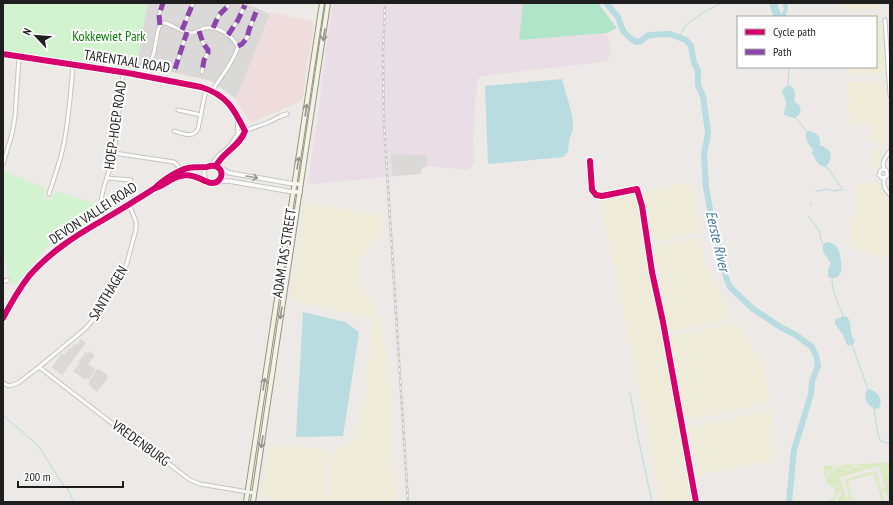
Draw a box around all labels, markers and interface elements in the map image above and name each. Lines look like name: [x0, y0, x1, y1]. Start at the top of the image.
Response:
north arrow: [16, 16, 56, 56]
legend: [737, 16, 877, 68]
text: Cycle path: [773, 24, 816, 39]
text: N: [19, 26, 35, 37]
park label: Kokkewiet Park: [72, 27, 146, 45]
one-way arrow: [320, 28, 328, 41]
text: Path: [773, 44, 791, 59]
street label: TARENTAAL ROAD: [83, 45, 171, 77]
street label: HOEP-HOEP ROAD: [100, 80, 130, 170]
one-way arrow: [302, 104, 310, 117]
one-way arrow: [294, 157, 302, 170]
one-way arrow: [245, 173, 258, 181]
street label: DEVON VALLEI ROAD: [46, 178, 140, 248]
street label: ADAM TAS STREET: [268, 206, 300, 299]
water label: Eerste River: [702, 209, 735, 275]
street label: SANTHAGEN: [85, 262, 131, 324]
one-way arrow: [277, 306, 285, 319]
one-way arrow: [260, 378, 268, 391]
street label: VREDENBURG: [108, 415, 174, 470]
one-way arrow: [258, 435, 266, 448]
scale bar: [18, 463, 123, 489]
text: 200 m: [24, 469, 51, 484]

